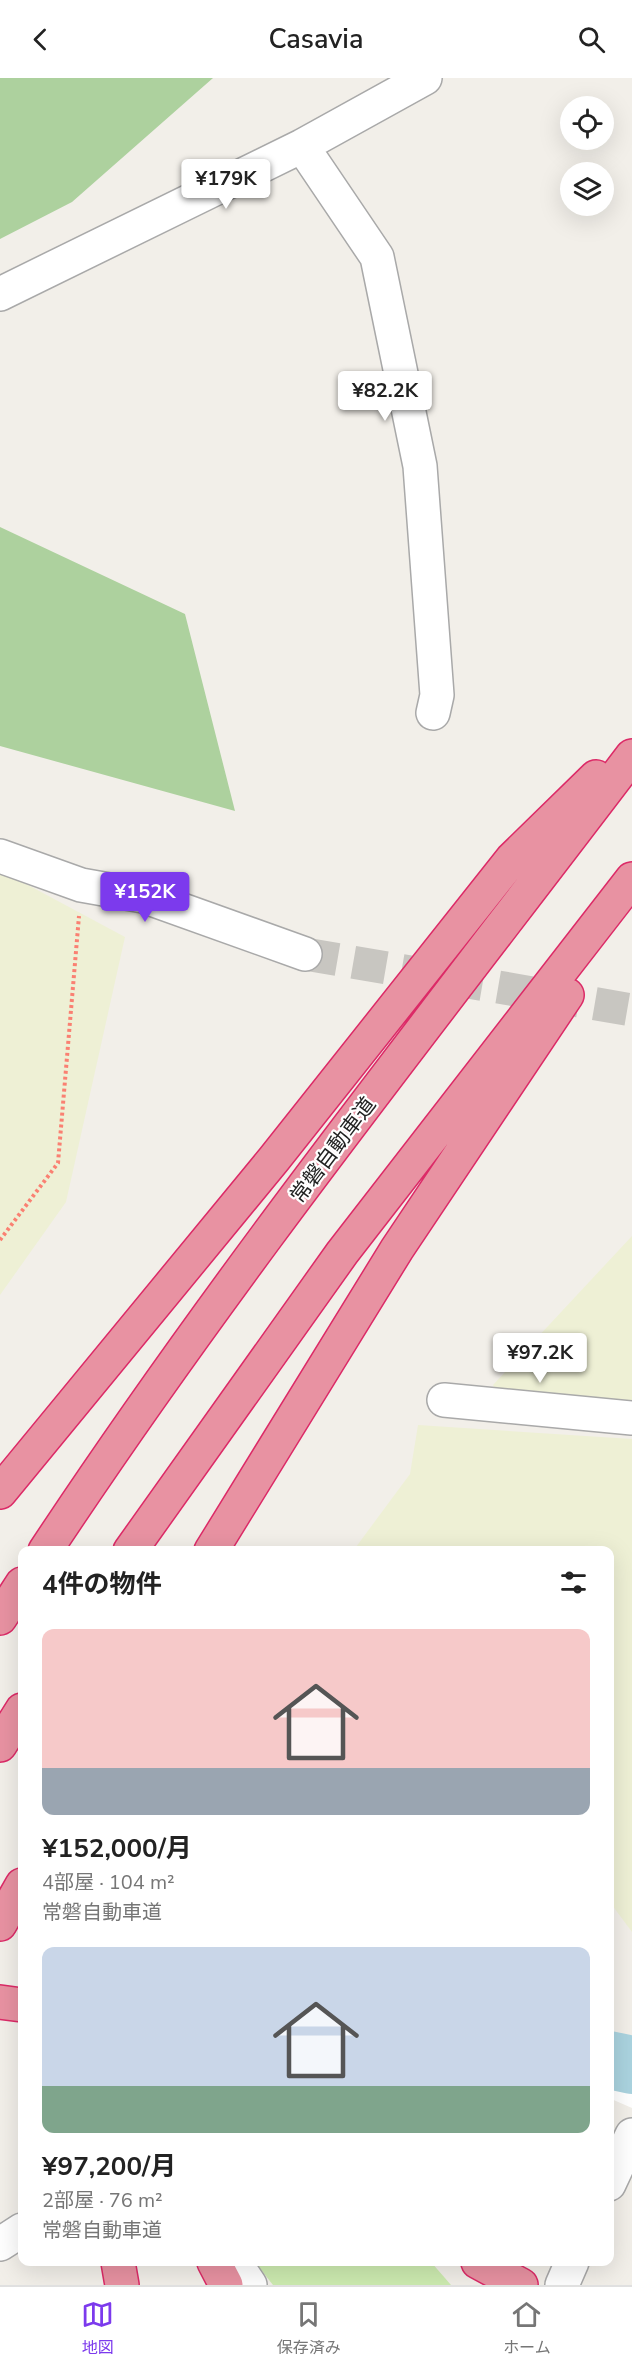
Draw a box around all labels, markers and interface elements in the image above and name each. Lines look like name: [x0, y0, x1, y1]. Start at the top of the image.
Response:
text: Casavia: [269, 21, 363, 58]
icon: back: [24, 23, 57, 56]
icon: search: [575, 23, 608, 56]
map controls: [560, 96, 614, 216]
button: locate: [560, 96, 614, 150]
pin: ¥179K: [184, 159, 268, 210]
button: layers: [560, 162, 614, 216]
text: ¥179K: [195, 165, 257, 192]
pin: ¥82.2K: [336, 371, 434, 422]
text: ¥82.2K: [352, 377, 418, 404]
pin: ¥152K: [103, 872, 187, 923]
text: ¥152K: [114, 878, 176, 905]
street label: 常磐自動車道: [284, 1091, 382, 1209]
pin: ¥97.2K: [491, 1333, 589, 1384]
text: ¥97.2K: [507, 1339, 573, 1366]
icon: filters: [557, 1566, 590, 1599]
text: 4件の物件: [42, 1567, 162, 1602]
icon: home: [262, 1668, 370, 1776]
text: ¥152,000/月: [42, 1831, 192, 1866]
text: 4部屋 · 104 m²: [42, 1869, 175, 1896]
text: 常磐自動車道: [42, 1899, 162, 1926]
icon: home: [262, 1986, 370, 2094]
text: ¥97,200/月: [42, 2149, 176, 2184]
text: 2部屋 · 76 m²: [42, 2187, 163, 2214]
text: 常磐自動車道: [42, 2217, 162, 2244]
tab: 地図: [81, 2298, 114, 2359]
tab: 保存済み: [277, 2298, 341, 2359]
tab: ホーム: [503, 2298, 551, 2359]

